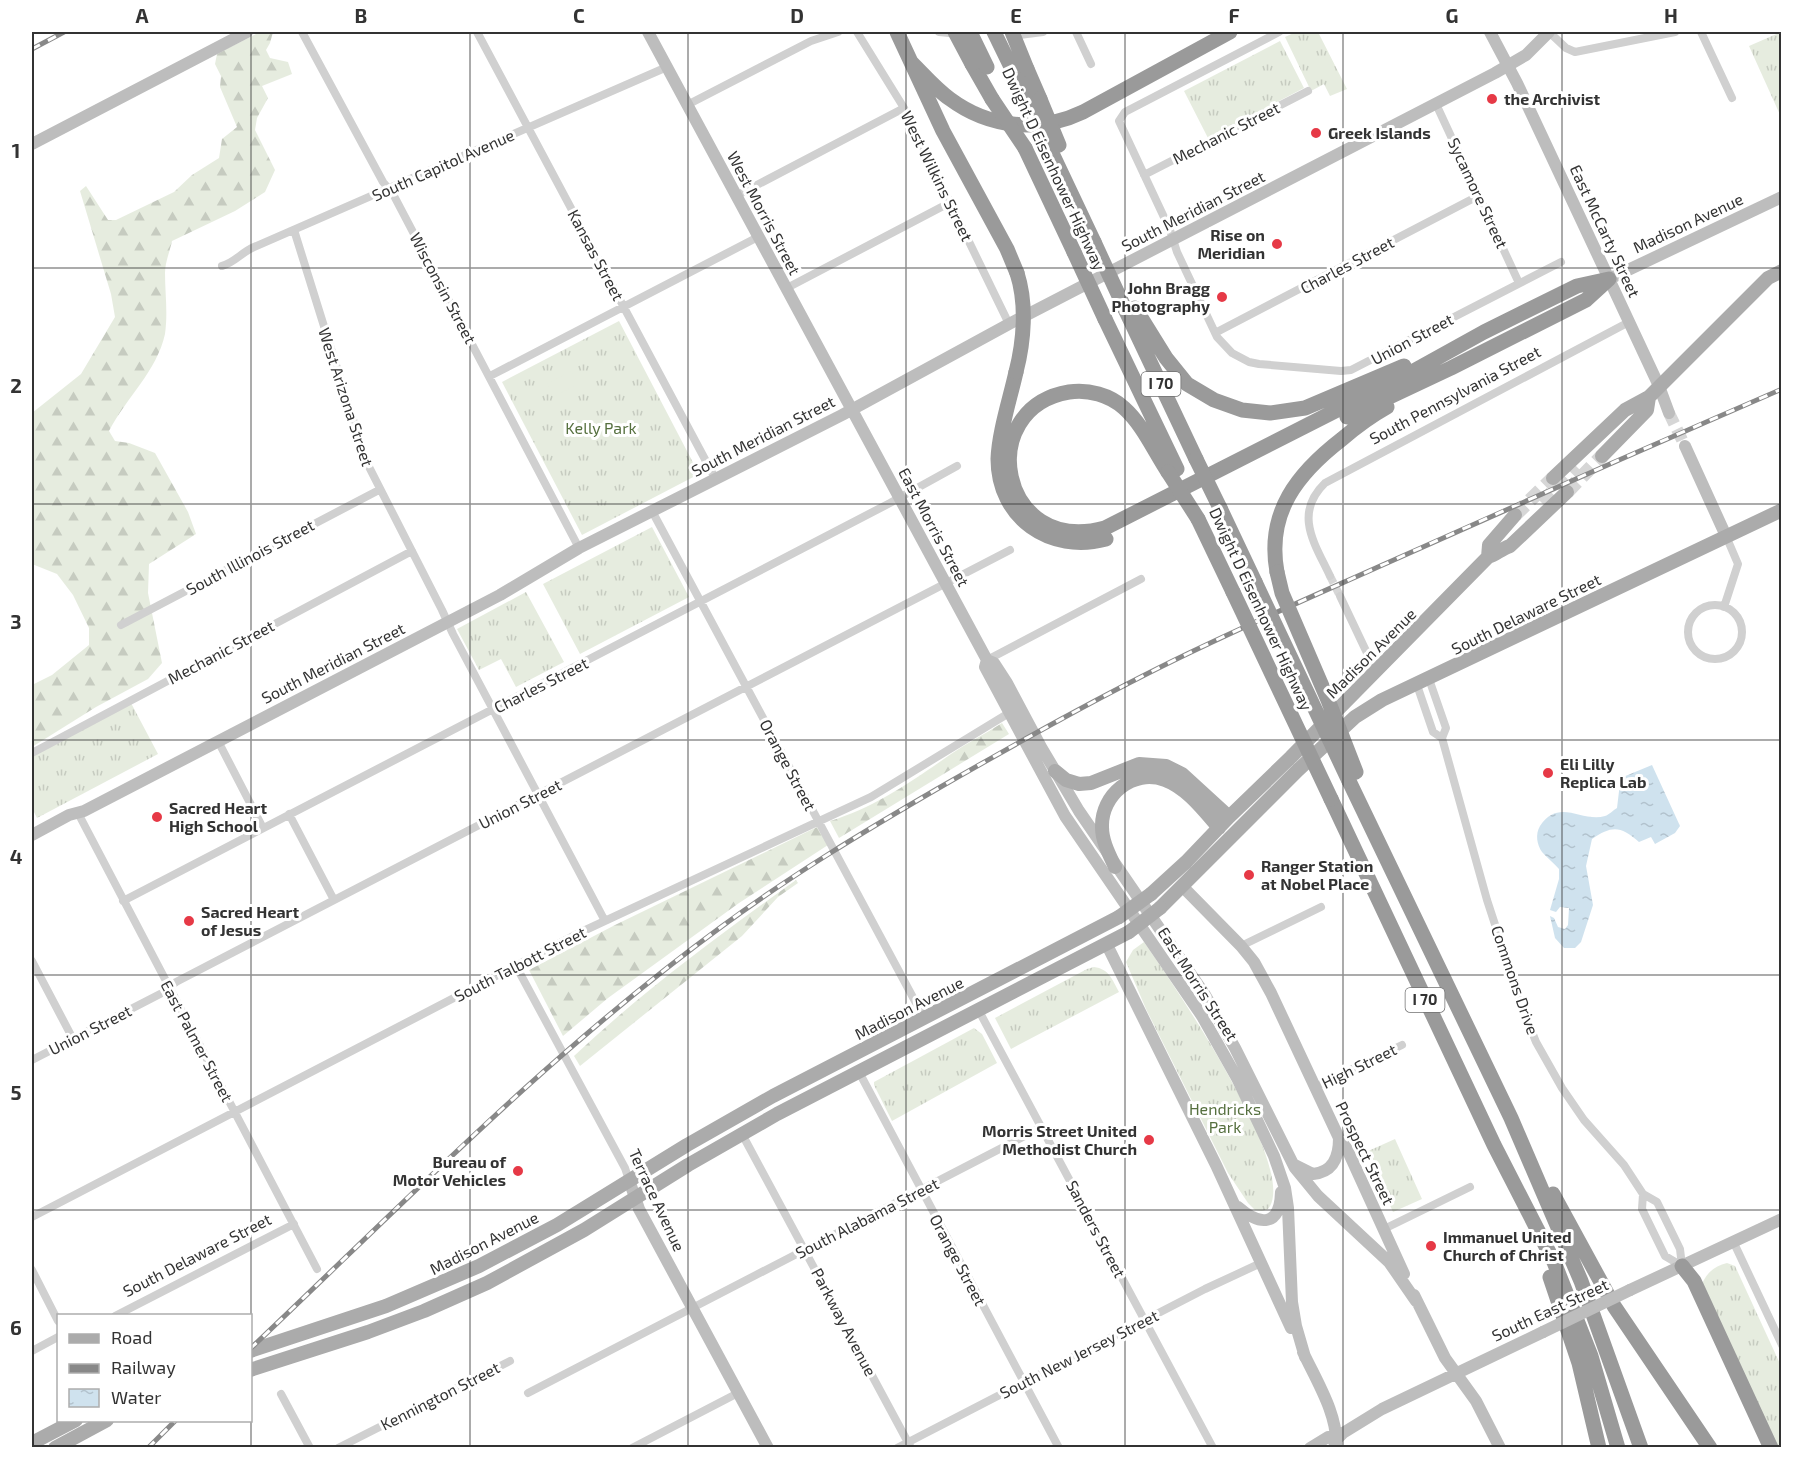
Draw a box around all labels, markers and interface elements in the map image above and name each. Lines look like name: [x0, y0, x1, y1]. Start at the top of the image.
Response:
text: A: [135, 3, 149, 27]
text: B: [355, 3, 367, 27]
text: C: [573, 3, 585, 27]
text: D: [790, 3, 804, 27]
text: E: [1010, 3, 1022, 27]
text: F: [1228, 3, 1240, 27]
text: G: [1446, 3, 1458, 27]
text: H: [1664, 3, 1678, 27]
street label: Dwight D Eisenhower Highway: [999, 64, 1110, 274]
place label: the Archivist: [1504, 89, 1601, 108]
marker: the Archivist: [1485, 92, 1499, 106]
street label: Mechanic Street: [1169, 97, 1283, 168]
street label: West Wilkins Street: [898, 108, 977, 244]
place label: Greek Islands: [1328, 123, 1431, 142]
street label: South Capitol Avenue: [369, 125, 517, 204]
marker: Greek Islands: [1309, 126, 1323, 140]
street label: Sycamore Street: [1445, 135, 1512, 251]
text: 1: [12, 138, 20, 162]
street label: West Morris Street: [724, 148, 805, 278]
street label: East McCarty Street: [1566, 162, 1644, 300]
street label: South Meridian Street: [1118, 166, 1268, 255]
street label: Madison Avenue: [1630, 189, 1746, 256]
street label: Kansas Street: [564, 206, 628, 304]
place label: Rise on Meridian: [1197, 225, 1265, 262]
street label: Wisconsin Street: [406, 229, 481, 346]
street label: Charles Street: [1297, 232, 1397, 297]
marker: Rise on Meridian: [1270, 237, 1284, 251]
place label: John Bragg Photography: [1112, 278, 1211, 316]
marker: John Bragg Photography: [1215, 290, 1229, 304]
street label: Union Street: [1367, 309, 1456, 368]
street label: West Arizona Street: [315, 325, 378, 469]
street label: South Pennsylvania Street: [1366, 341, 1543, 448]
road number: I 70: [1142, 372, 1180, 396]
text: 2: [10, 373, 22, 397]
street label: South Meridian Street: [688, 391, 838, 480]
park label: Kelly Park: [565, 418, 637, 437]
street label: East Morris Street: [895, 464, 974, 589]
street label: Dwight D Eisenhower Highway: [1206, 504, 1317, 714]
street label: South Illinois Street: [182, 515, 317, 598]
street label: South Delaware Street: [1448, 569, 1603, 658]
street label: Madison Avenue: [1322, 604, 1420, 702]
text: 3: [10, 609, 22, 633]
street label: Mechanic Street: [164, 616, 277, 688]
street label: South Meridian Street: [258, 618, 408, 707]
street label: Charles Street: [491, 653, 591, 716]
street label: Orange Street: [756, 716, 820, 814]
place label: Eli Lilly Replica Lab: [1560, 754, 1646, 791]
marker: Eli Lilly Replica Lab: [1541, 766, 1555, 780]
street label: Union Street: [475, 775, 564, 833]
place label: Sacred Heart High School: [169, 798, 267, 835]
marker: Sacred Heart High School: [150, 810, 164, 824]
text: 4: [10, 844, 23, 868]
place label: Ranger Station at Nobel Place: [1261, 856, 1373, 893]
marker: Ranger Station at Nobel Place: [1242, 868, 1256, 882]
place label: Sacred Heart of Jesus: [201, 902, 299, 939]
marker: Sacred Heart of Jesus: [182, 914, 196, 928]
street label: South Talbott Street: [451, 922, 589, 1005]
street label: East Morris Street: [1155, 923, 1242, 1044]
street label: Commons Drive: [1488, 923, 1543, 1037]
street label: Madison Avenue: [851, 972, 966, 1043]
street label: East Palmer Street: [157, 977, 238, 1105]
road number: I 70: [1406, 988, 1444, 1012]
street label: Union Street: [45, 1001, 134, 1059]
street label: High Street: [1318, 1039, 1399, 1092]
text: 5: [10, 1080, 22, 1104]
street label: Prospect Street: [1332, 1098, 1399, 1208]
park label: Hendricks Park: [1189, 1099, 1261, 1136]
place label: Morris Street United Methodist Church: [982, 1121, 1137, 1158]
marker: Morris Street United Methodist Church: [1142, 1133, 1156, 1147]
street label: Terrace Avenue: [625, 1146, 689, 1254]
place label: Bureau of Motor Vehicles: [393, 1152, 507, 1189]
marker: Bureau of Motor Vehicles: [511, 1164, 525, 1178]
street label: South Alabama Street: [792, 1173, 941, 1262]
street label: Sanders Street: [1063, 1177, 1130, 1281]
street label: Madison Avenue: [426, 1207, 541, 1278]
street label: South Delaware Street: [120, 1209, 274, 1300]
street label: Orange Street: [926, 1211, 990, 1309]
place label: Immanuel United Church of Christ: [1443, 1227, 1572, 1264]
marker: Immanuel United Church of Christ: [1424, 1239, 1438, 1253]
street label: Parkway Avenue: [808, 1265, 881, 1379]
street label: South East Street: [1489, 1274, 1611, 1345]
street label: South New Jersey Street: [996, 1305, 1161, 1402]
legend: [57, 1314, 252, 1422]
text: 6: [10, 1315, 22, 1339]
text: Road: [111, 1326, 152, 1348]
text: Railway: [111, 1356, 176, 1378]
street label: Kennington Street: [377, 1357, 503, 1434]
text: Water: [111, 1386, 161, 1408]

